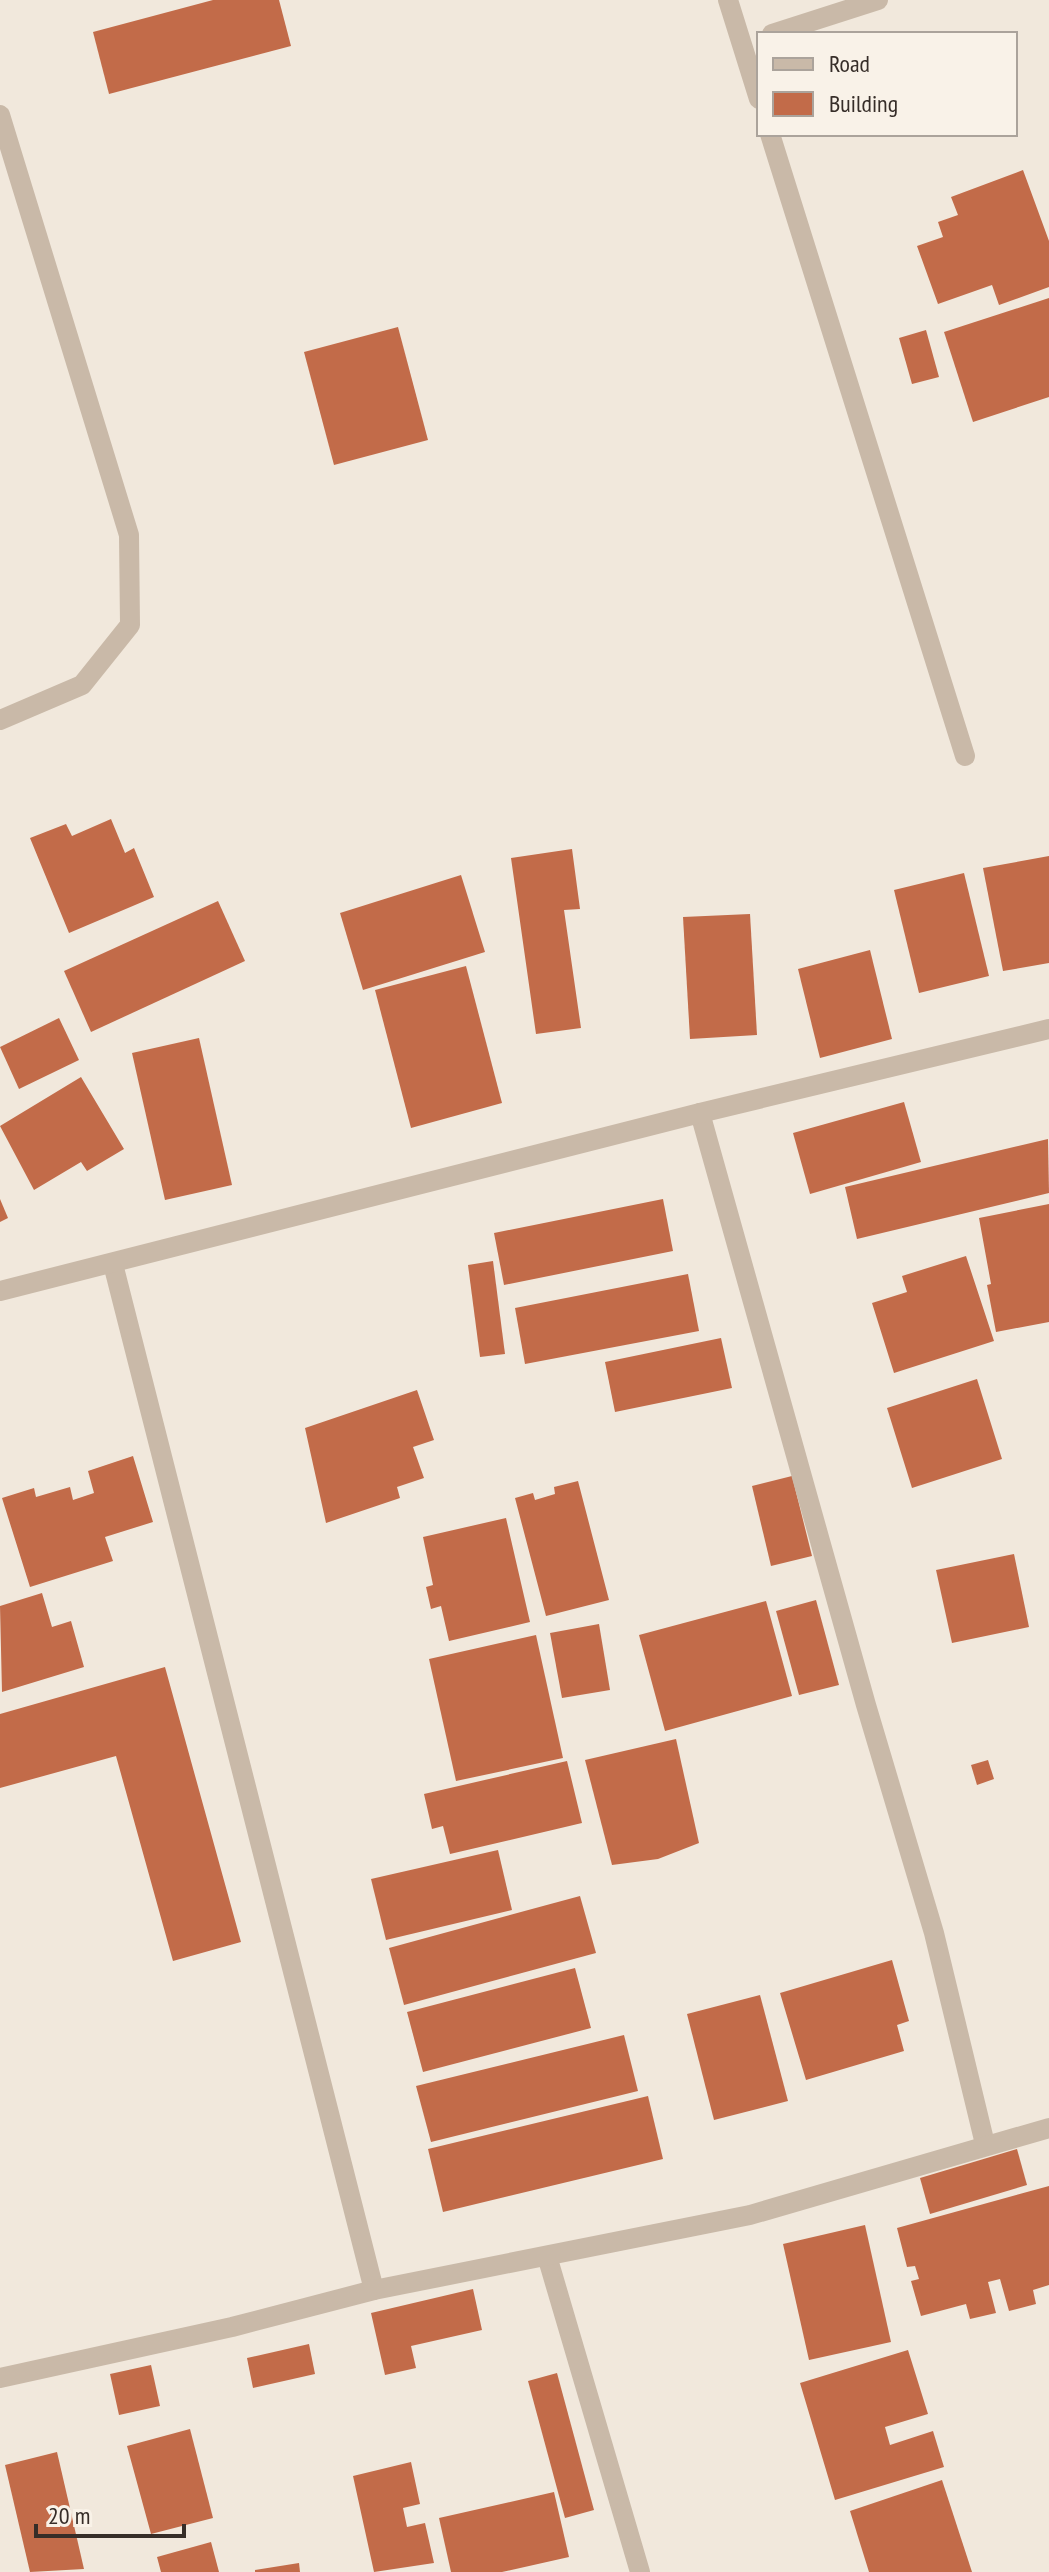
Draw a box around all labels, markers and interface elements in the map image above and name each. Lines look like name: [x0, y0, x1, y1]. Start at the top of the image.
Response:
legend: [757, 32, 1017, 136]
text: Road: [829, 48, 870, 79]
text: Building: [829, 88, 898, 119]
scale bar: [36, 2488, 184, 2538]
text: 20 m: [48, 2500, 90, 2531]

